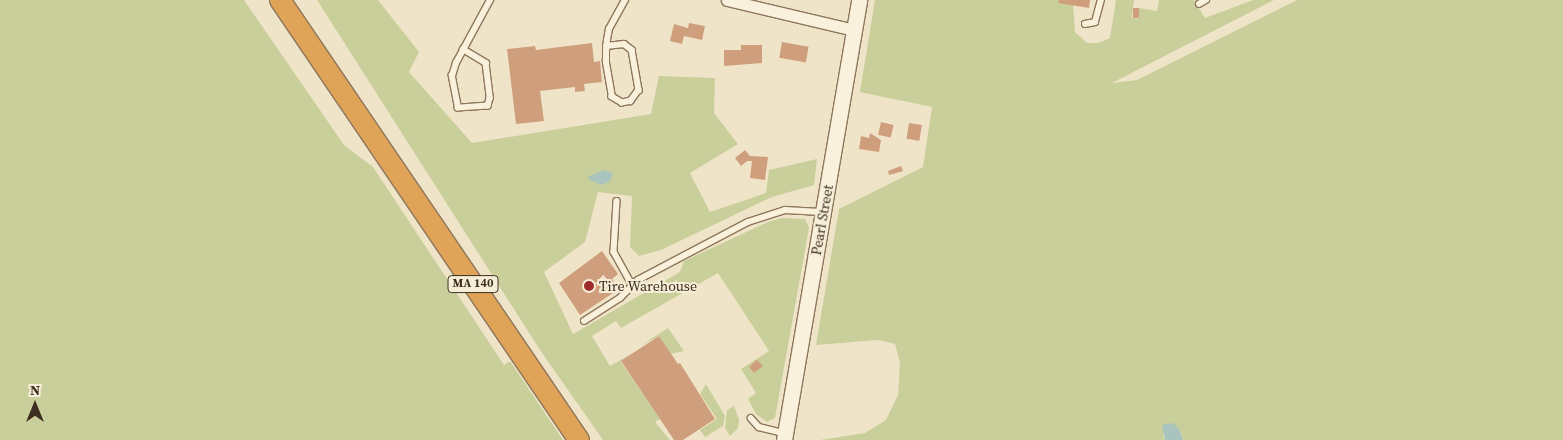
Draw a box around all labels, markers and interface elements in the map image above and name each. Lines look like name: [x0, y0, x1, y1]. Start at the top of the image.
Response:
street label: Pearl Street: [808, 183, 836, 257]
road number: MA 140: [447, 274, 499, 294]
place label: Tire Warehouse: [599, 278, 697, 294]
marker: Tire Warehouse: [583, 280, 595, 292]
north arrow: [10, 380, 60, 430]
text: N: [30, 380, 40, 400]

